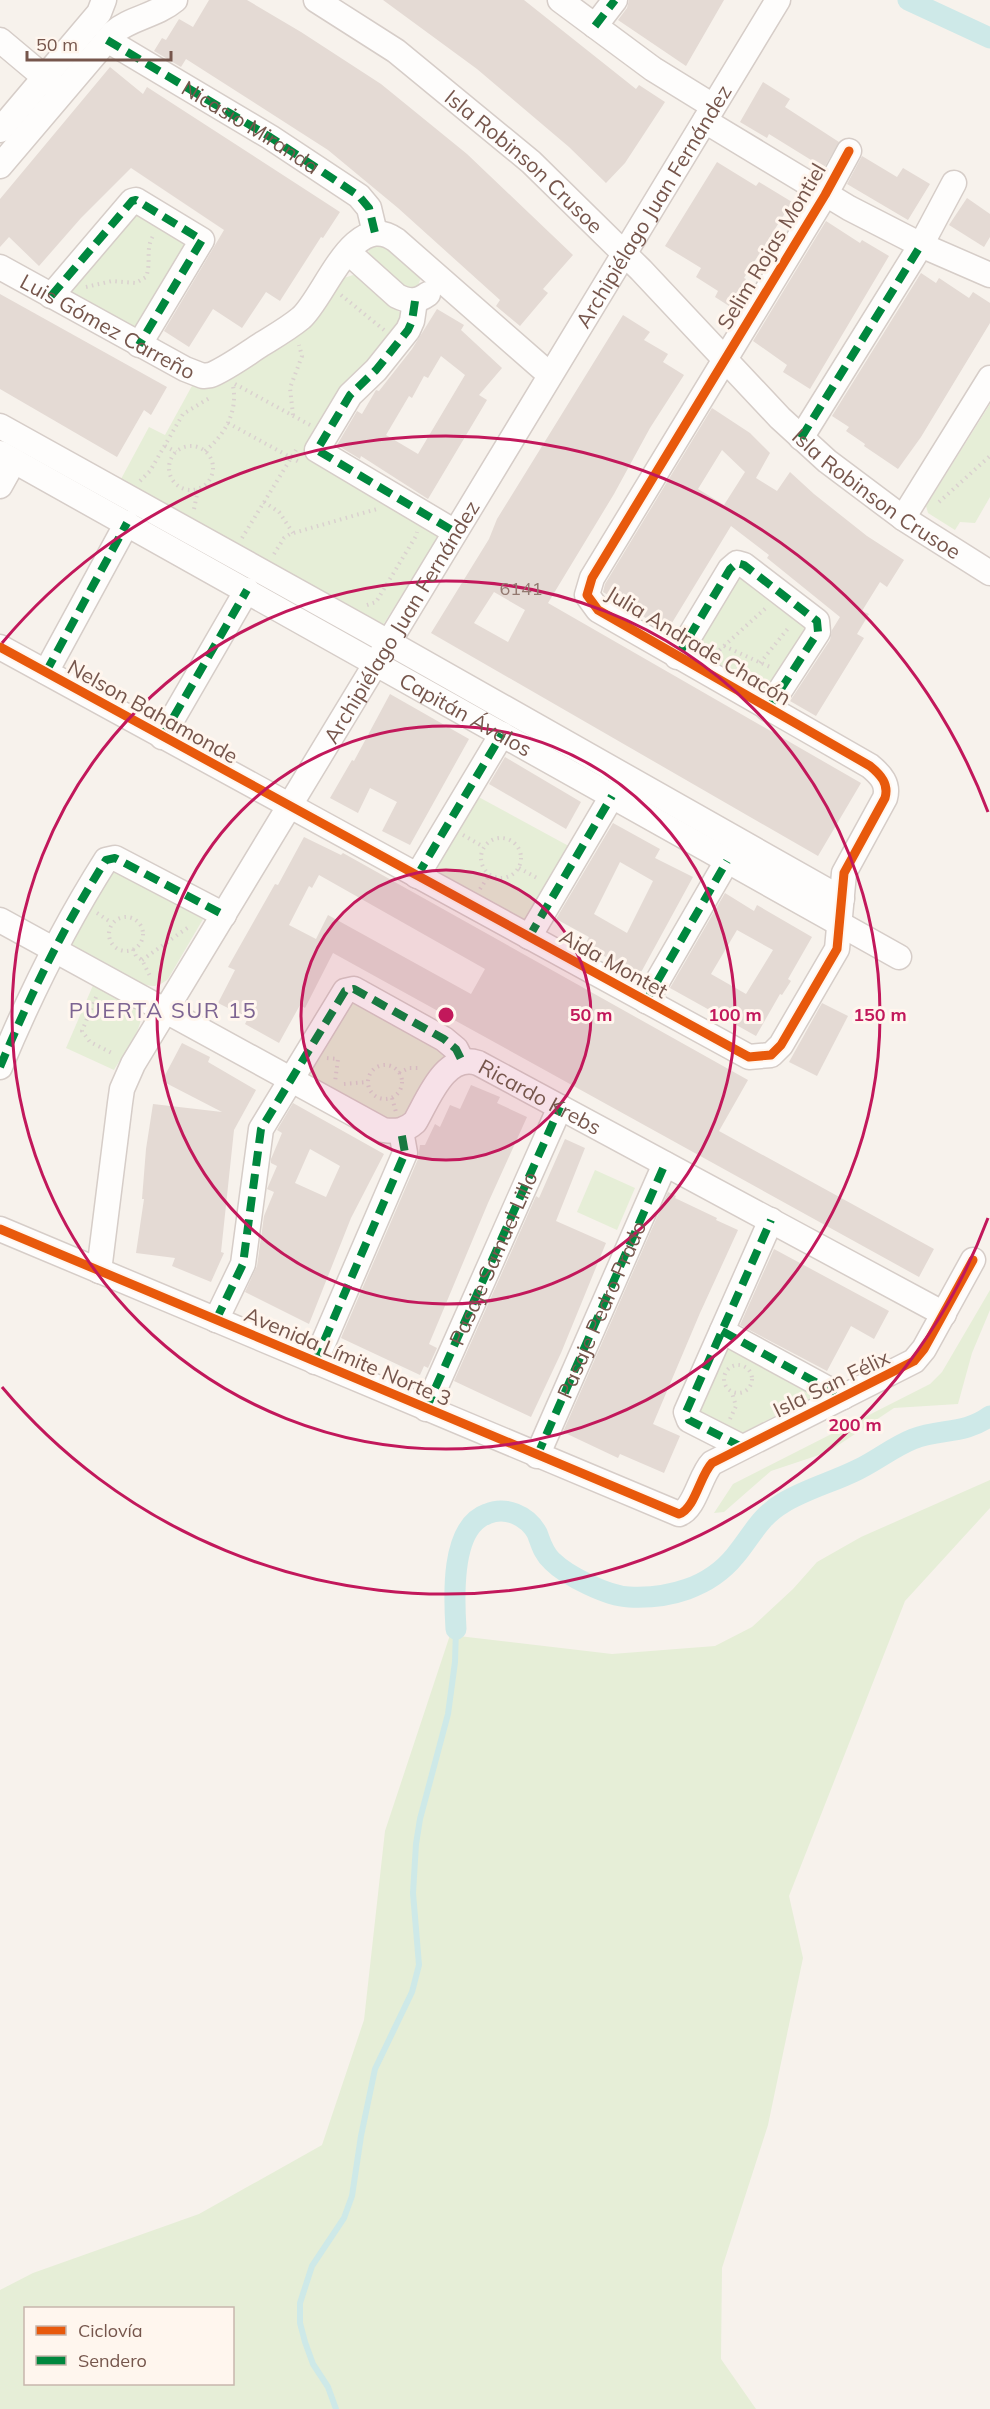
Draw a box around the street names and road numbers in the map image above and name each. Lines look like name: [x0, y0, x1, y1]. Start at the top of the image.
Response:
street label: Nicasio Miranda: [177, 75, 325, 179]
street label: Archipiélago Juan Fernández: [569, 80, 737, 332]
street label: Isla Robinson Crusoe: [440, 84, 609, 239]
street label: Selim Rojas Montiel: [711, 158, 831, 334]
street label: Luis Gómez Carreño: [16, 268, 199, 385]
street label: Isla Robinson Crusoe: [787, 423, 966, 564]
street label: Archipiélago Juan Fernández: [318, 495, 485, 748]
street label: Julia Andrade Chacón: [602, 580, 796, 710]
street label: Nelson Bahamonde: [63, 653, 243, 769]
street label: Capitán Ávalos: [395, 667, 537, 762]
street label: Aida Montet: [555, 923, 673, 1003]
street label: Ricardo Krebs: [474, 1053, 606, 1140]
street label: Pasaje Samuel Lillo: [443, 1167, 543, 1349]
street label: Pasaje Pedro Prado: [551, 1217, 652, 1402]
street label: Avenida Límite Norte 3: [241, 1301, 455, 1411]
street label: Isla San Félix: [768, 1344, 894, 1422]

